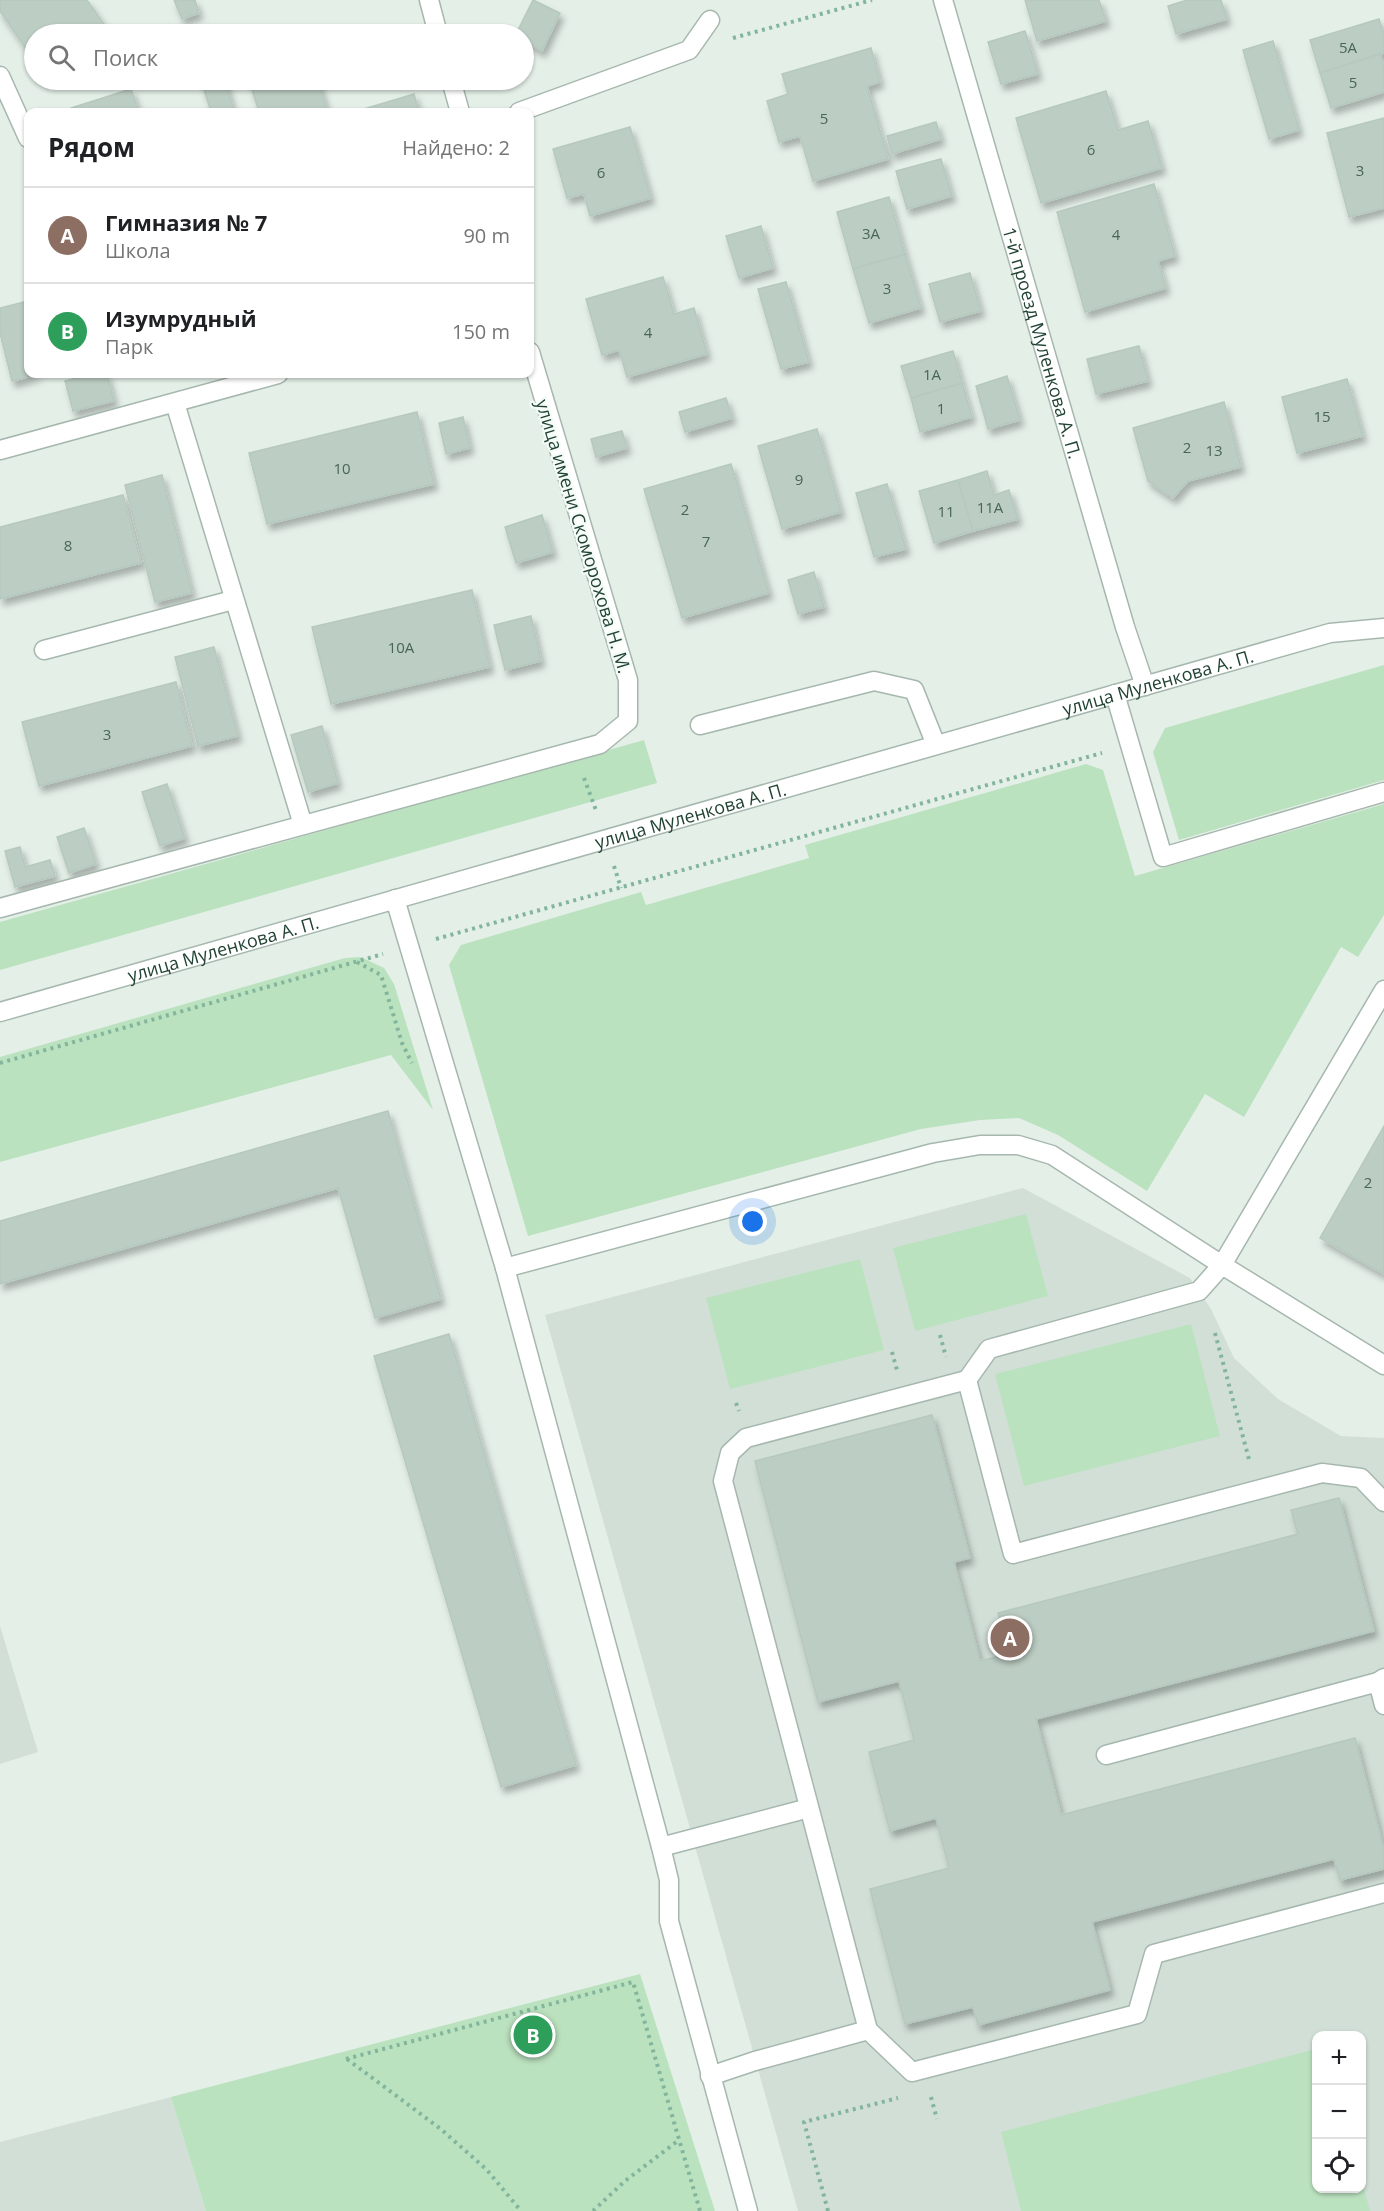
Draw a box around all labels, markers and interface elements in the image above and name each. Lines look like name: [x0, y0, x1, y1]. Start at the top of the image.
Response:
search box: [24, 24, 534, 90]
house number: 5А: [1339, 37, 1358, 57]
icon: search: [45, 41, 78, 74]
text: Поиск: [93, 42, 158, 72]
house number: 5: [1349, 72, 1357, 92]
house number: 5: [820, 108, 828, 128]
text: Рядом: [48, 129, 135, 165]
text: Найдено: 2: [402, 134, 510, 161]
house number: 6: [1087, 139, 1095, 159]
house number: 3: [1356, 160, 1364, 180]
house number: 6: [597, 162, 605, 182]
text: Гимназия № 7: [105, 207, 267, 237]
text: A: [61, 222, 74, 249]
text: 90 m: [463, 222, 510, 249]
house number: 3А: [862, 223, 881, 243]
street label: 1-й проезд Муленкова А. П.: [998, 224, 1087, 461]
house number: 4: [1112, 224, 1121, 244]
text: Школа: [105, 237, 171, 264]
house number: 3: [883, 278, 891, 298]
text: Изумрудный: [105, 303, 257, 333]
text: B: [61, 318, 74, 345]
text: 150 m: [452, 318, 510, 345]
house number: 4: [644, 322, 653, 342]
text: Парк: [105, 333, 153, 360]
house number: 1А: [923, 364, 942, 384]
street label: улица имени Скоморохова Н. М.: [531, 396, 637, 676]
house number: 1: [937, 398, 945, 418]
house number: 15: [1313, 406, 1331, 426]
house number: 2: [1183, 437, 1191, 457]
house number: 13: [1205, 440, 1223, 460]
house number: 10: [333, 458, 351, 478]
house number: 9: [795, 469, 803, 489]
house number: 11А: [977, 497, 1004, 517]
house number: 2: [681, 499, 689, 519]
house number: 11: [937, 501, 955, 521]
house number: 7: [702, 531, 710, 551]
house number: 8: [64, 535, 72, 555]
house number: 10А: [388, 637, 415, 657]
street label: улица Муленкова А. П.: [1060, 643, 1256, 721]
house number: 3: [103, 724, 111, 744]
street label: улица Муленкова А. П.: [592, 777, 789, 854]
street label: улица Муленкова А. П.: [125, 910, 321, 987]
house number: 2: [1364, 1172, 1372, 1192]
your location: [738, 1207, 767, 1236]
pin: A: [990, 1616, 1030, 1660]
pin: B: [514, 2012, 552, 2058]
map controls: [1312, 2031, 1366, 2193]
button: +: [1312, 2031, 1366, 2085]
button: −: [1312, 2085, 1366, 2139]
button: locate: [1312, 2139, 1366, 2193]

